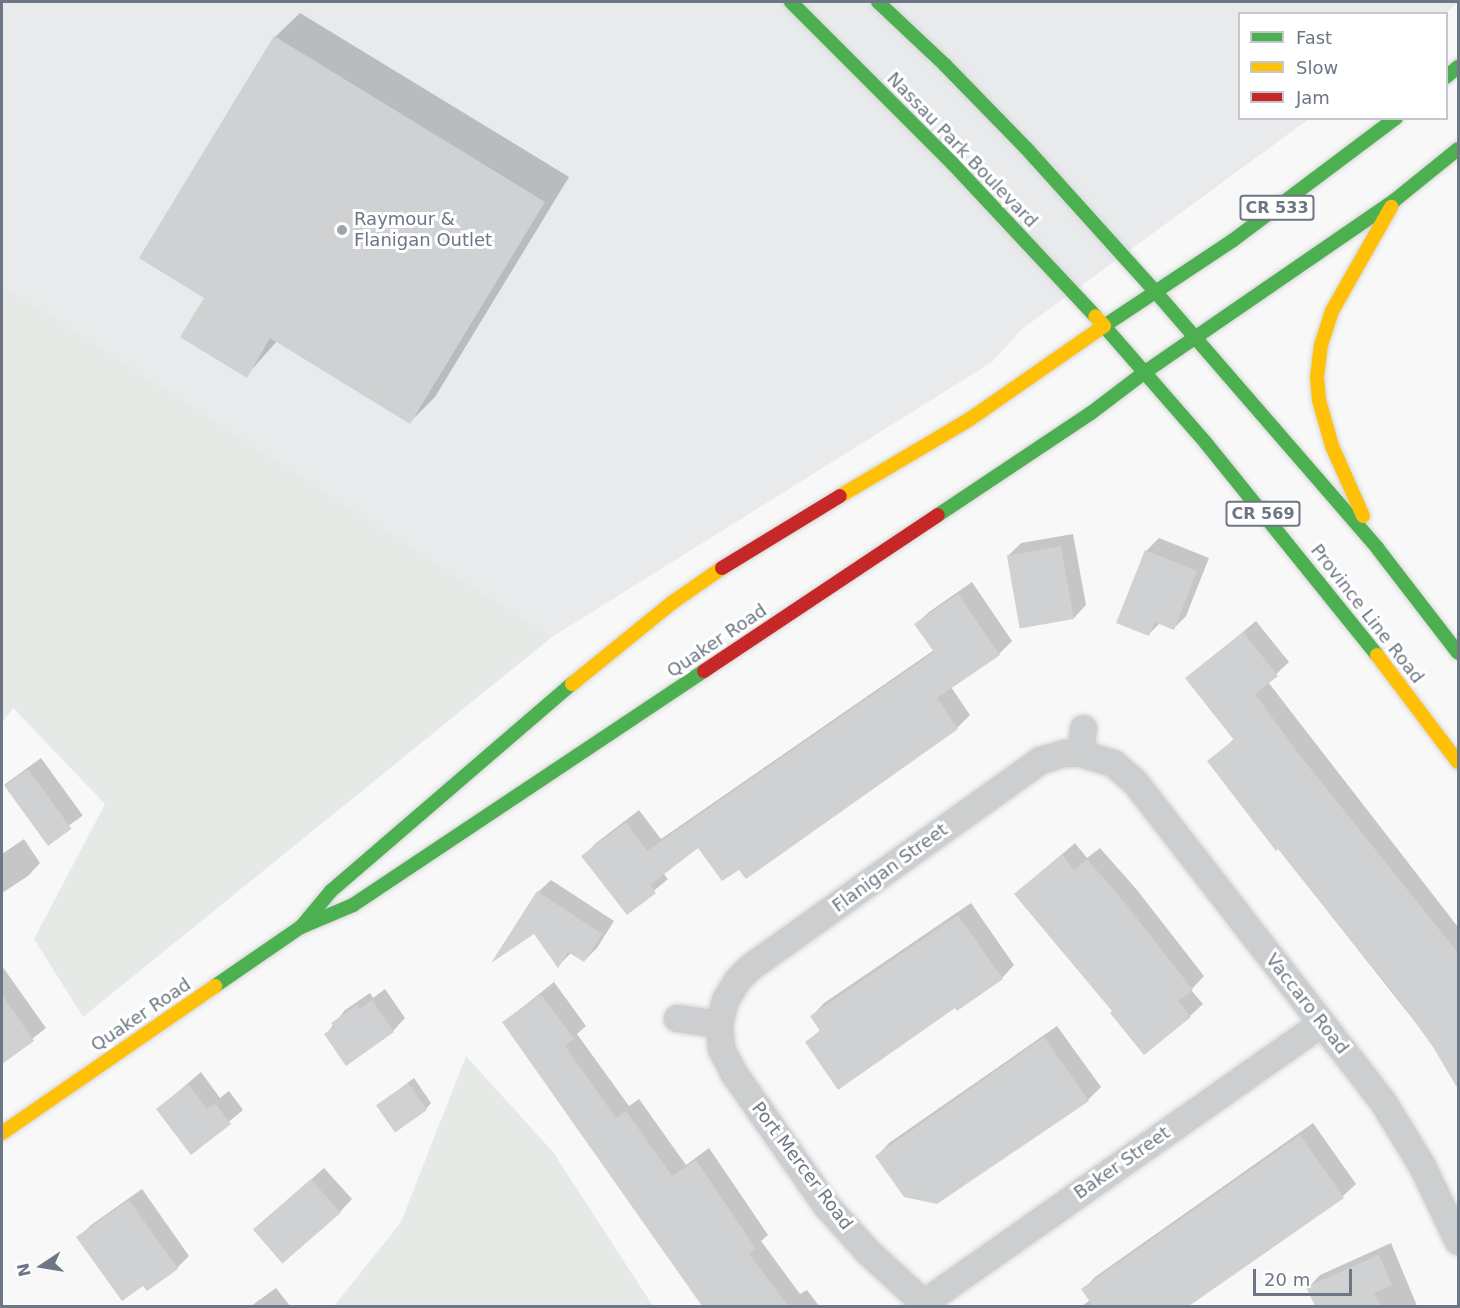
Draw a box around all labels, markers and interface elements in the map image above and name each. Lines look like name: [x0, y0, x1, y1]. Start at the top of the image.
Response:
legend: [1238, 12, 1448, 120]
text: Fast: [1296, 27, 1332, 48]
text: Slow: [1296, 57, 1338, 78]
street label: Nassau Park Boulevard: [882, 68, 1042, 232]
text: Jam: [1296, 87, 1330, 108]
road number: CR 533: [1238, 195, 1316, 221]
place label: Raymour & Flanigan Outlet: [354, 209, 492, 252]
marker: Raymour & Flanigan Outlet: [335, 223, 349, 237]
road number: CR 569: [1224, 501, 1302, 527]
street label: Province Line Road: [1306, 540, 1428, 688]
street label: Quaker Road: [663, 600, 771, 682]
street label: Flanigan Street: [828, 819, 952, 917]
street label: Vaccaro Road: [1261, 949, 1353, 1059]
street label: Quaker Road: [87, 974, 195, 1056]
street label: Port Mercer Road: [747, 1098, 857, 1234]
street label: Baker Street: [1070, 1122, 1174, 1204]
north arrow: [12, 1236, 72, 1296]
scale bar: [1256, 1257, 1355, 1295]
text: N: [13, 1261, 35, 1278]
text: 20 m: [1264, 1269, 1310, 1290]

